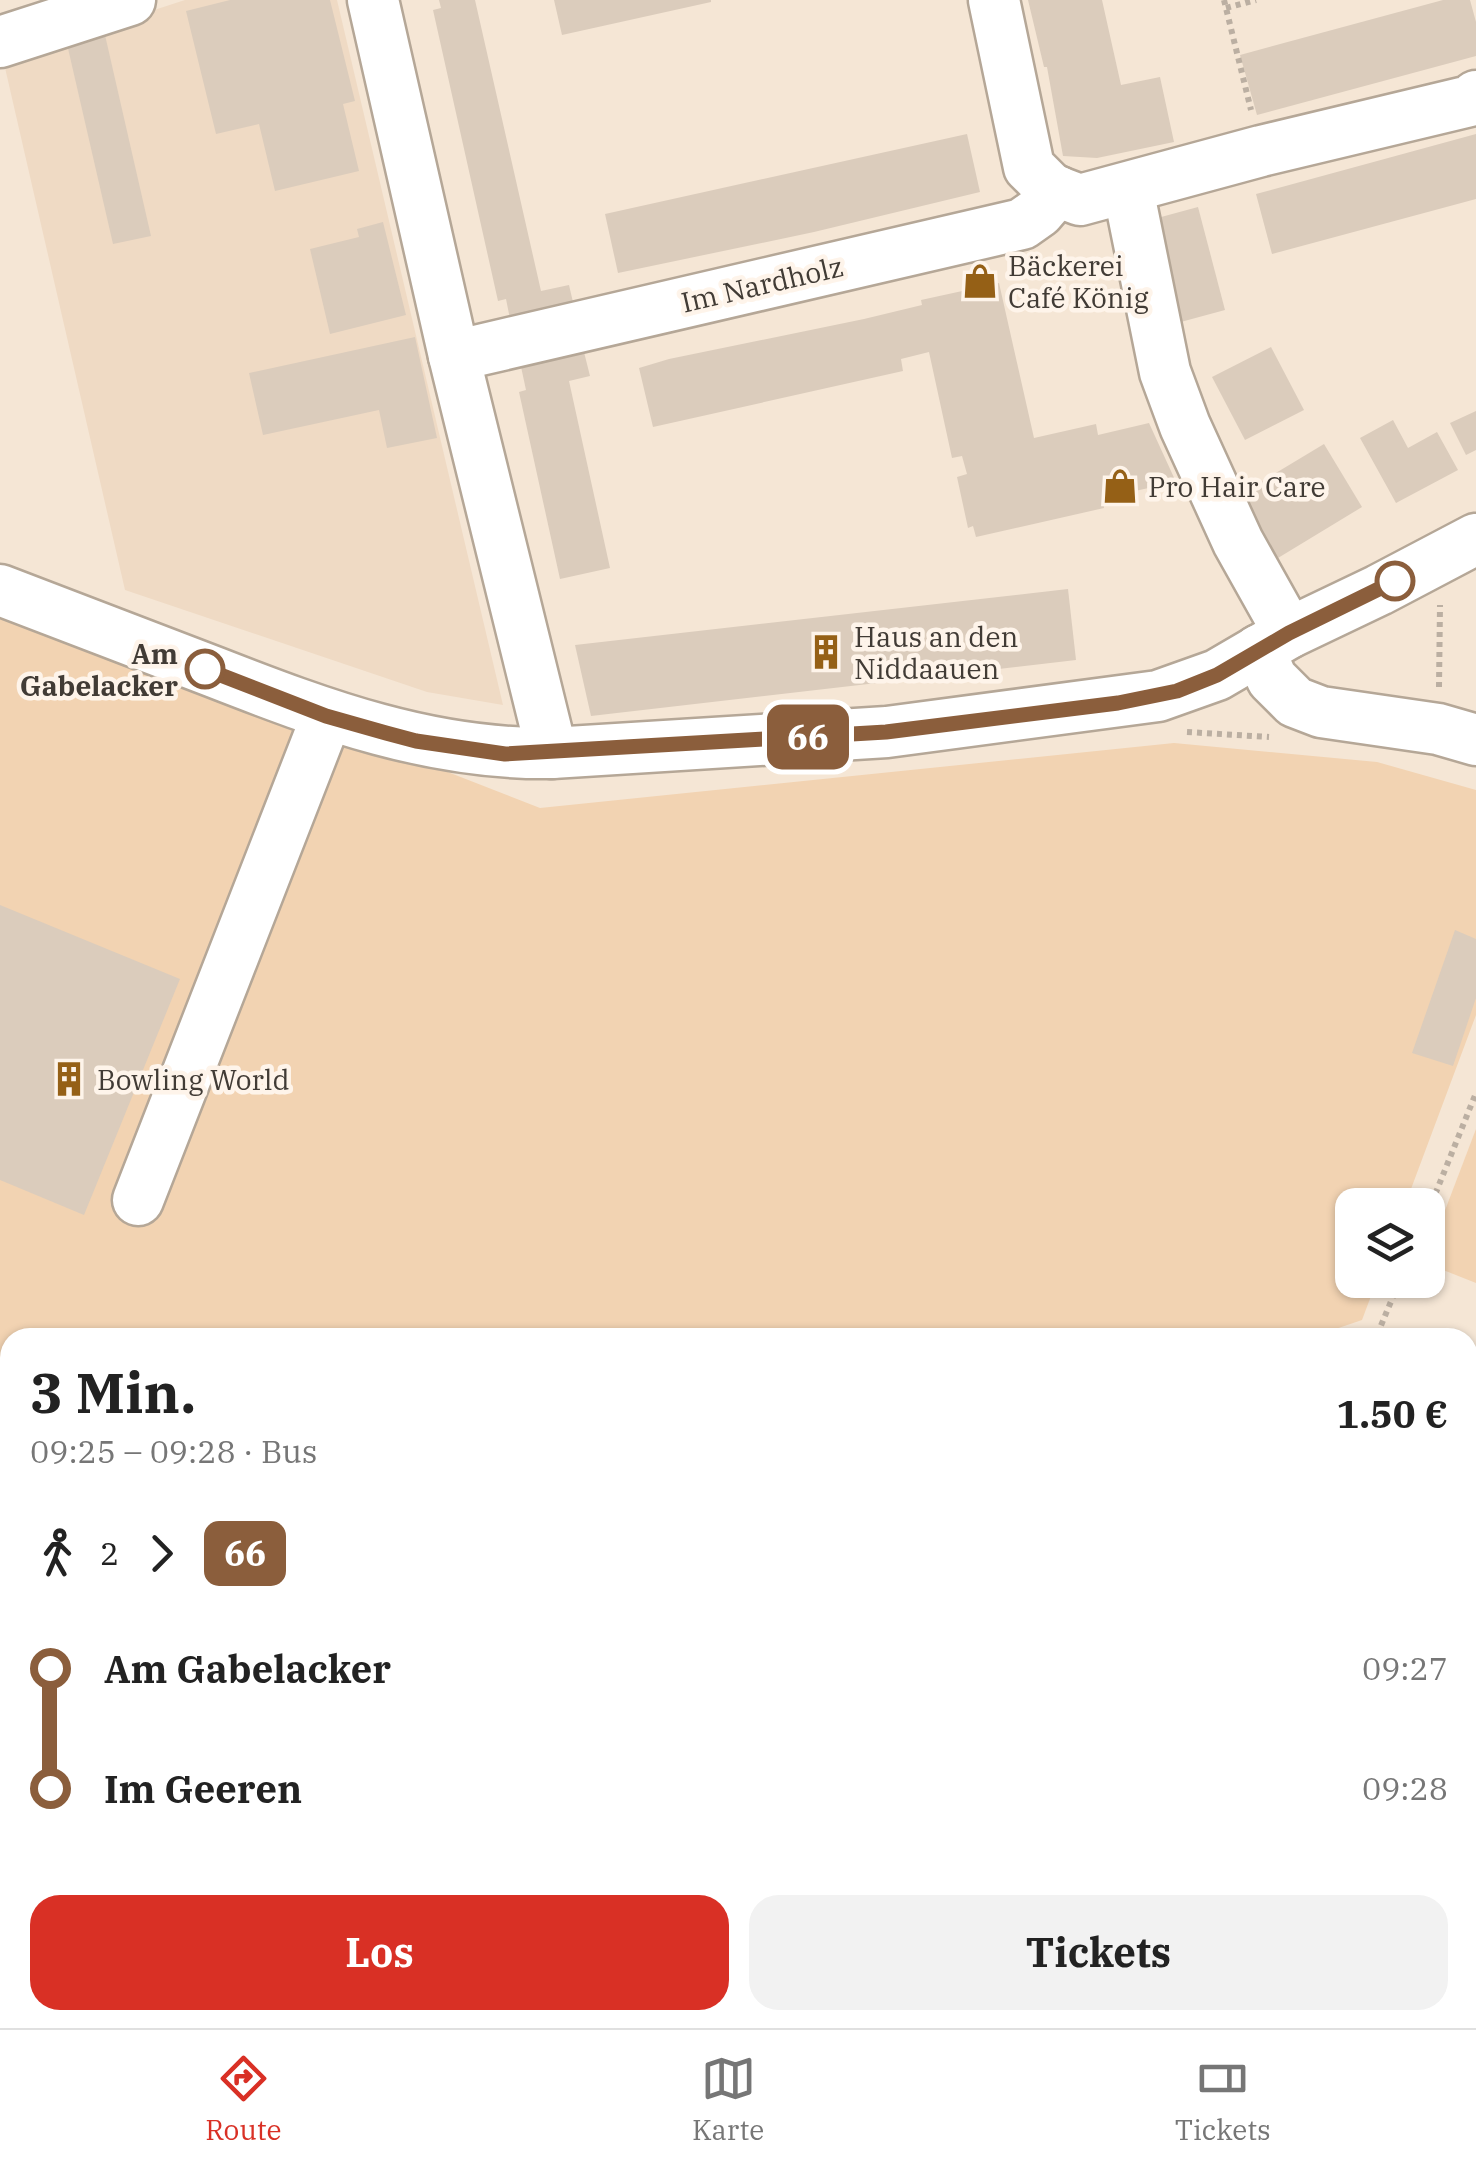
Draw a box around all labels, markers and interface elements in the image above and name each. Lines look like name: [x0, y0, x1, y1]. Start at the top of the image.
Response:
street label: Im Nardholz: [677, 247, 847, 321]
place label: Bäckerei Café König: [1008, 247, 1149, 316]
shop icon: Bäckerei Café König: [961, 262, 999, 300]
shop icon: Pro Hair Care: [1101, 467, 1139, 505]
place label: Pro Hair Care: [1148, 468, 1326, 505]
unlabelled marker: [1376, 562, 1414, 600]
place label: Haus an den Niddaauen: [854, 618, 1018, 687]
building icon: Haus an den Niddaauen: [807, 633, 845, 671]
place label: Am Gabelacker: [20, 635, 178, 704]
marker: Am Gabelacker: [186, 650, 224, 688]
line badge: 66: [763, 704, 853, 770]
text: 66: [787, 714, 829, 760]
building icon: Bowling World: [50, 1060, 88, 1098]
place label: Bowling World: [97, 1061, 289, 1098]
map controls: [1335, 1188, 1445, 1298]
button: layers: [1335, 1188, 1445, 1298]
text: 3 Min.: [30, 1357, 196, 1428]
text: 1.50 €: [1336, 1389, 1448, 1438]
text: 09:25 – 09:28 · Bus: [30, 1430, 317, 1472]
icon: walk: [30, 1526, 85, 1581]
icon: forward: [134, 1526, 189, 1581]
text: 66: [224, 1530, 266, 1576]
text: 2: [100, 1532, 119, 1574]
text: Am Gabelacker: [104, 1644, 391, 1693]
text: 09:27: [1362, 1647, 1448, 1689]
text: Im Geeren: [104, 1764, 302, 1813]
text: 09:28: [1362, 1767, 1448, 1809]
button: Los: [30, 1895, 729, 2010]
button: Tickets: [749, 1895, 1448, 2010]
tab: Route: [205, 2051, 282, 2148]
tab: Karte: [692, 2051, 764, 2148]
tab: Tickets: [1175, 2051, 1271, 2148]

